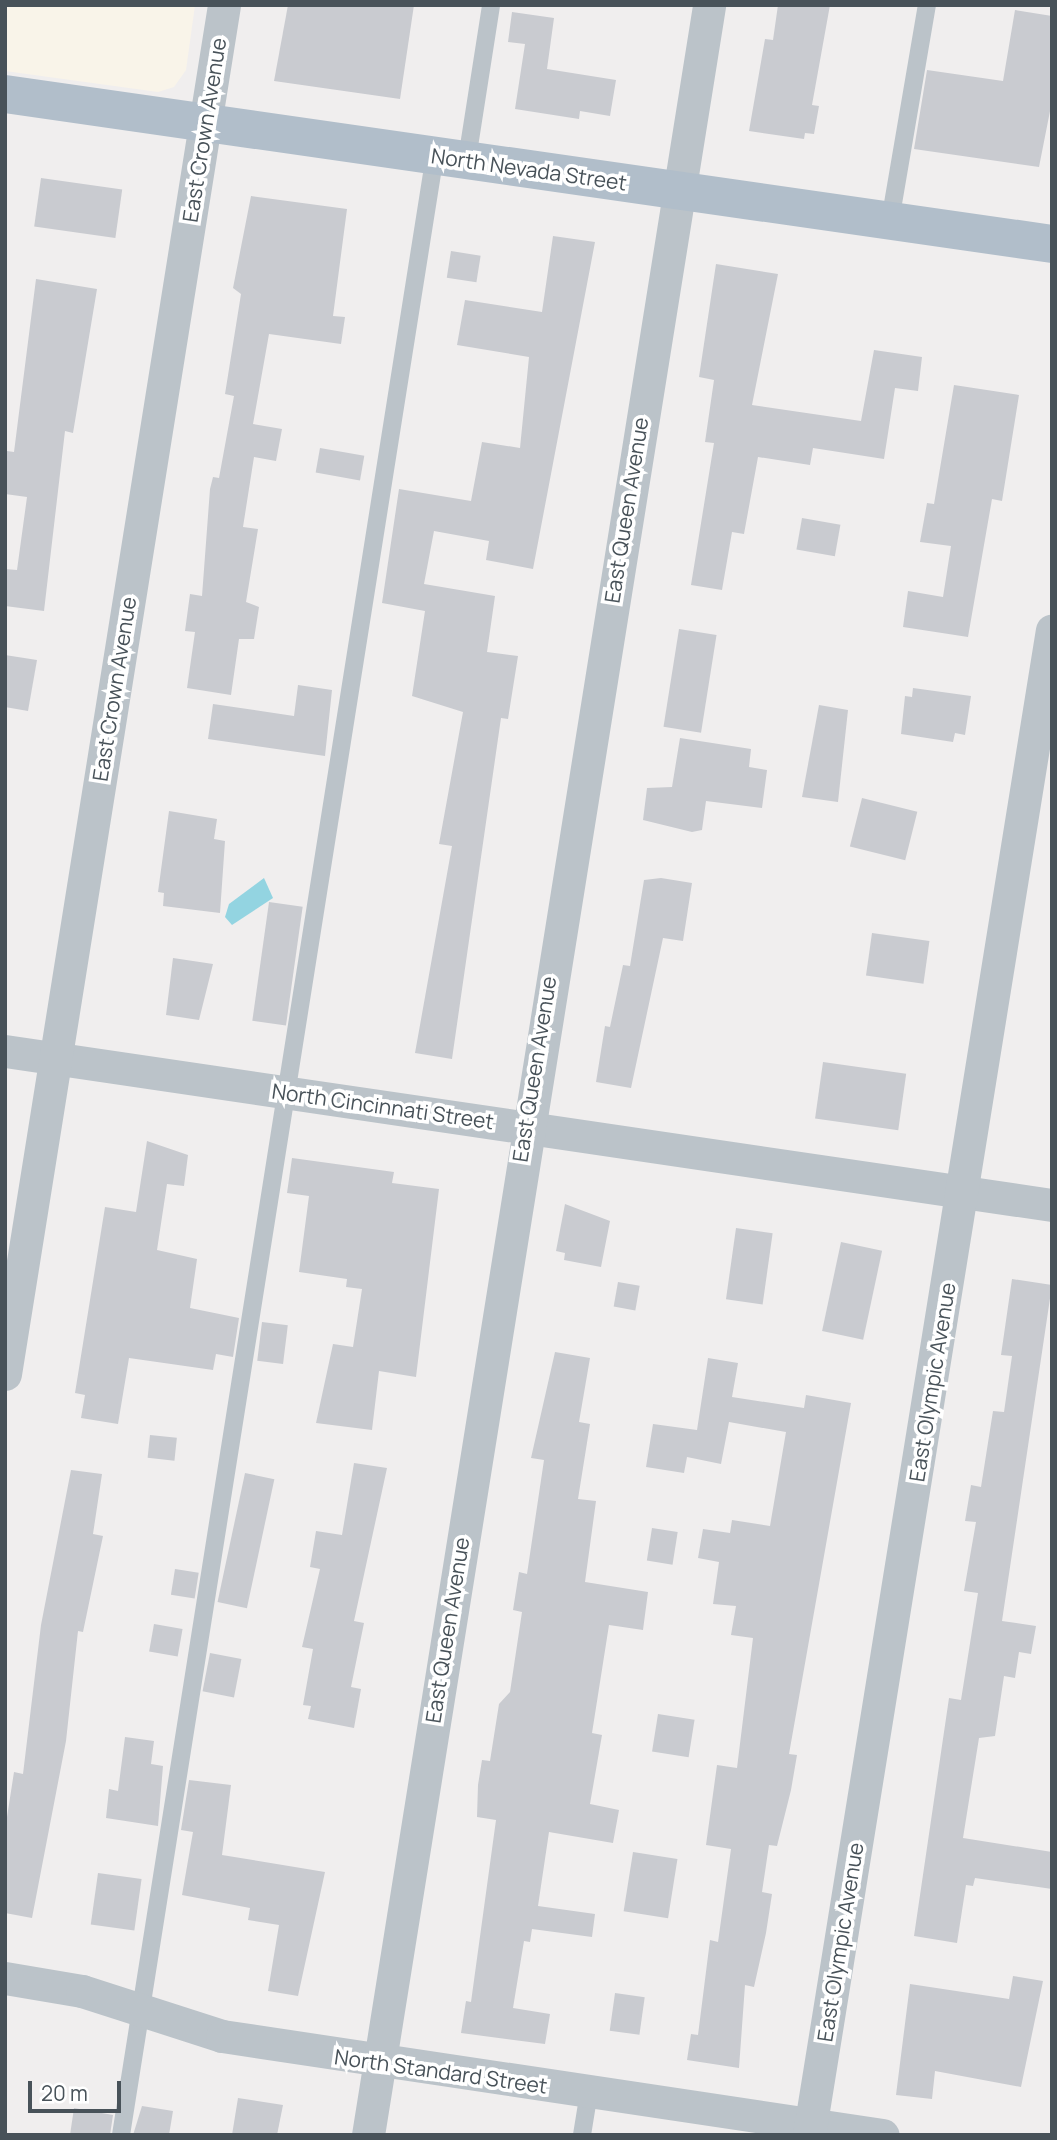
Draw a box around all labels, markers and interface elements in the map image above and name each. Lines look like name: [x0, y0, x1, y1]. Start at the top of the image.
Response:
street label: East Crown Avenue: [177, 36, 231, 224]
street label: North Nevada Street: [430, 143, 628, 195]
street label: East Queen Avenue: [599, 415, 653, 605]
street label: East Crown Avenue: [87, 595, 141, 783]
street label: East Queen Avenue: [507, 974, 561, 1164]
street label: North Cincinnati Street: [270, 1078, 496, 1134]
street label: East Olympic Avenue: [904, 1281, 960, 1483]
street label: East Queen Avenue: [420, 1535, 474, 1725]
street label: East Olympic Avenue: [812, 1841, 868, 2043]
street label: North Standard Street: [333, 2044, 549, 2098]
scale bar: [32, 2066, 124, 2110]
text: 20 m: [41, 2079, 88, 2107]

